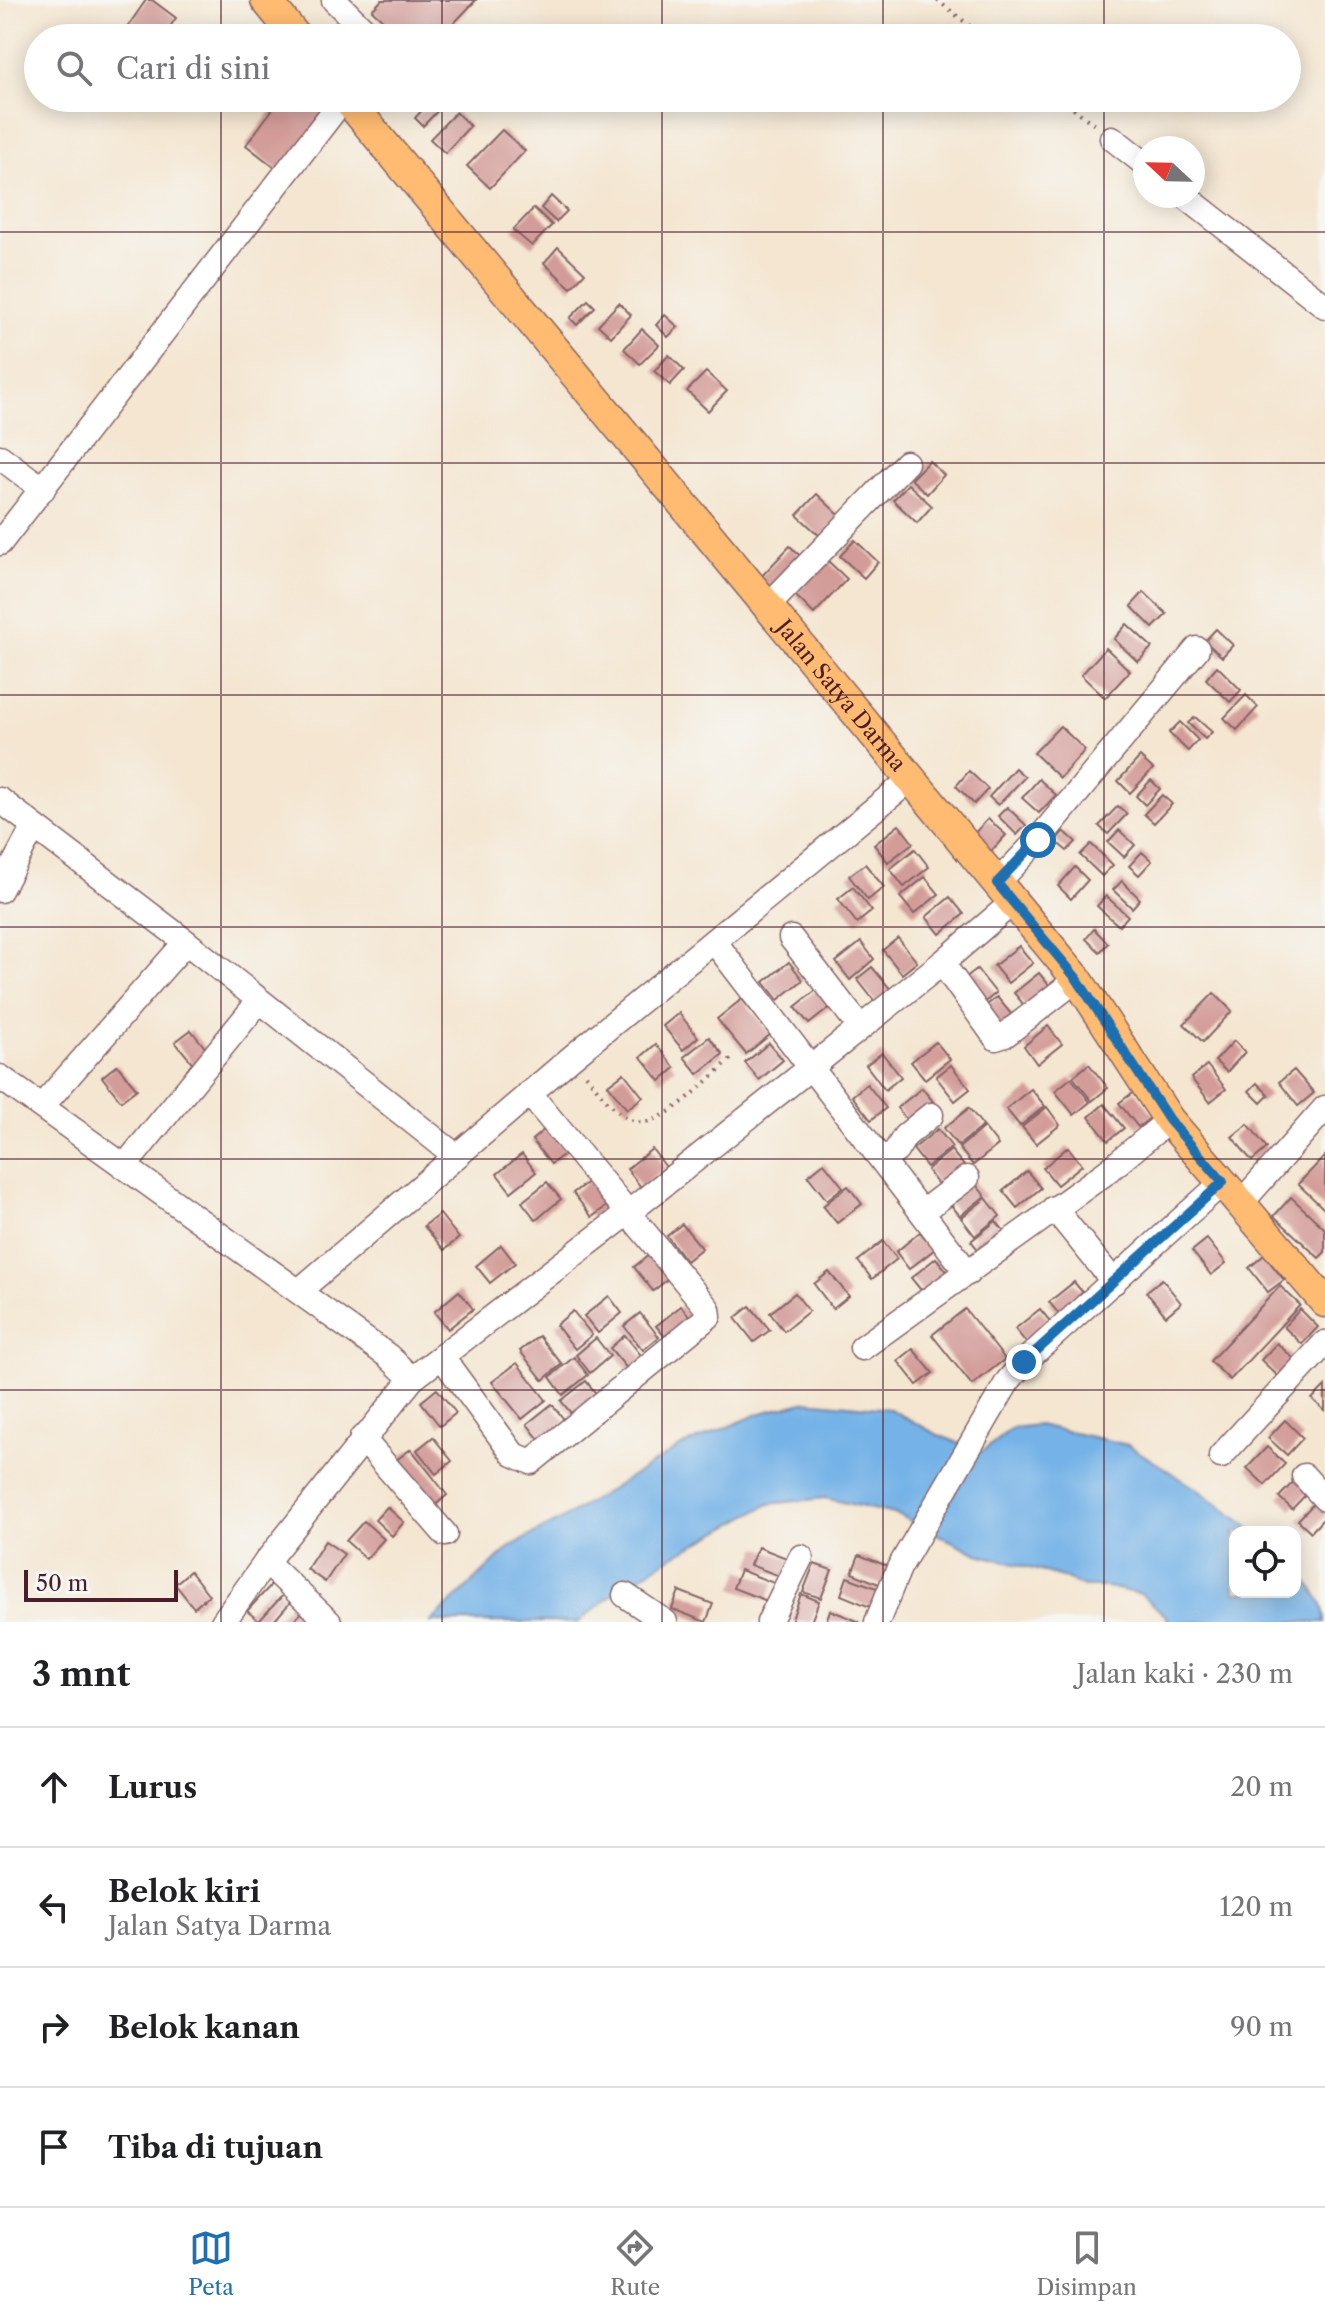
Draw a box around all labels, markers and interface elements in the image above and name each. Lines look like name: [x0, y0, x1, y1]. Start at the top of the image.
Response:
search box: [24, 24, 1301, 112]
icon: search: [52, 46, 96, 90]
text: Cari di sini: [116, 50, 270, 87]
north arrow: [1133, 136, 1205, 208]
street label: Jalan Satya Darma: [768, 612, 912, 777]
route start: [1020, 822, 1056, 858]
route end: [1006, 1344, 1042, 1380]
map controls: [1229, 1526, 1301, 1598]
button: locate: [1229, 1526, 1301, 1598]
scale bar: [24, 1566, 178, 1602]
text: 50 m: [36, 1570, 88, 1597]
text: 3 mnt: [32, 1653, 130, 1695]
text: Jalan kaki · 230 m: [1077, 1658, 1293, 1690]
icon: ahead: [32, 1765, 76, 1809]
text: Lurus: [108, 1769, 197, 1806]
text: 20 m: [1230, 1771, 1293, 1803]
text: Belok kiri: [108, 1873, 260, 1910]
icon: left: [32, 1885, 76, 1929]
text: 120 m: [1219, 1891, 1293, 1923]
text: Jalan Satya Darma: [108, 1910, 331, 1942]
icon: right: [32, 2005, 76, 2049]
text: Belok kanan: [108, 2009, 300, 2046]
text: 90 m: [1230, 2011, 1293, 2043]
icon: arrive: [32, 2125, 76, 2169]
text: Tiba di tujuan: [108, 2129, 323, 2166]
tab: Peta: [188, 2226, 234, 2301]
tab: Rute: [610, 2226, 660, 2301]
tab: Disimpan: [1037, 2226, 1137, 2301]

